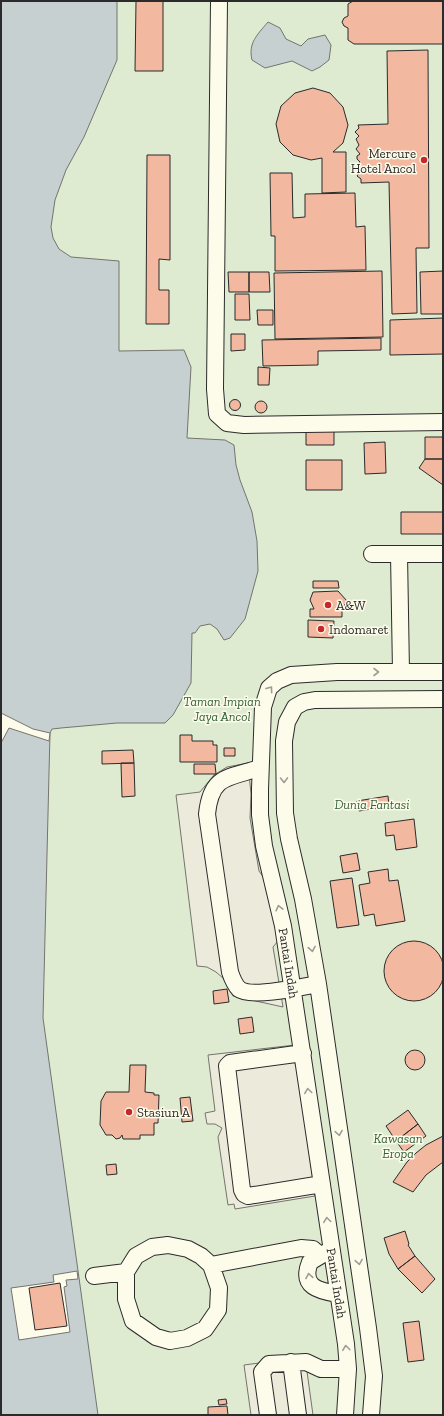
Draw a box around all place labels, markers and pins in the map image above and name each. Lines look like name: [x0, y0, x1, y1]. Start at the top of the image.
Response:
place label: Mercure Hotel Ancol: [351, 146, 417, 176]
marker: Mercure Hotel Ancol: [419, 155, 429, 165]
place label: A&W: [336, 598, 367, 613]
marker: A&W: [323, 600, 333, 610]
place label: Indomaret: [329, 622, 389, 637]
marker: Indomaret: [316, 624, 326, 634]
place label: Stasiun A: [137, 1105, 191, 1120]
marker: Stasiun A: [124, 1107, 134, 1117]

